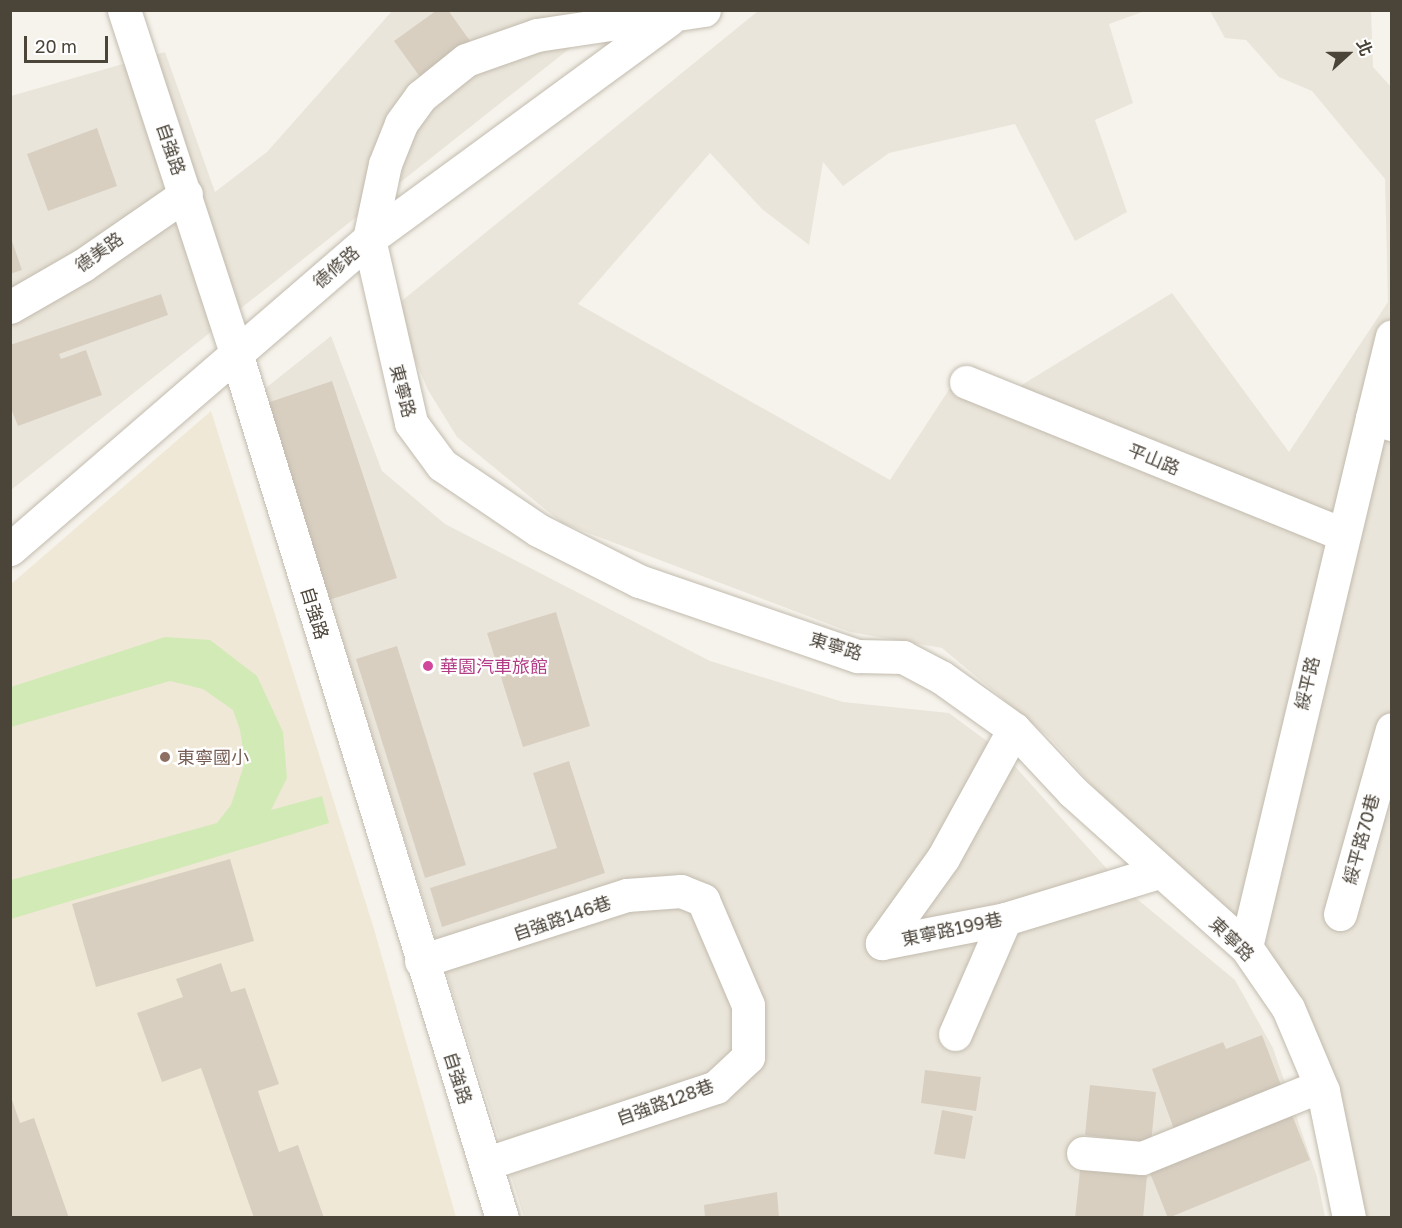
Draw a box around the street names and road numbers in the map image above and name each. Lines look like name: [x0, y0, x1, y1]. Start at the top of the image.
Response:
street label: 自強路: [152, 120, 190, 178]
street label: 德美路: [71, 227, 127, 277]
street label: 德修路: [309, 241, 363, 293]
street label: 東寧路: [386, 362, 420, 420]
street label: 平山路: [1125, 439, 1183, 479]
street label: 自強路: [297, 584, 333, 642]
street label: 東寧路: [807, 628, 865, 664]
street label: 綏平路: [1290, 654, 1324, 712]
street label: 綏平路70巷: [1339, 791, 1383, 887]
street label: 自強路146巷: [510, 891, 614, 945]
street label: 東寧路199巷: [900, 908, 1004, 950]
street label: 東寧路: [1205, 912, 1259, 966]
street label: 自強路: [439, 1049, 477, 1107]
street label: 自強路128巷: [613, 1074, 717, 1130]

